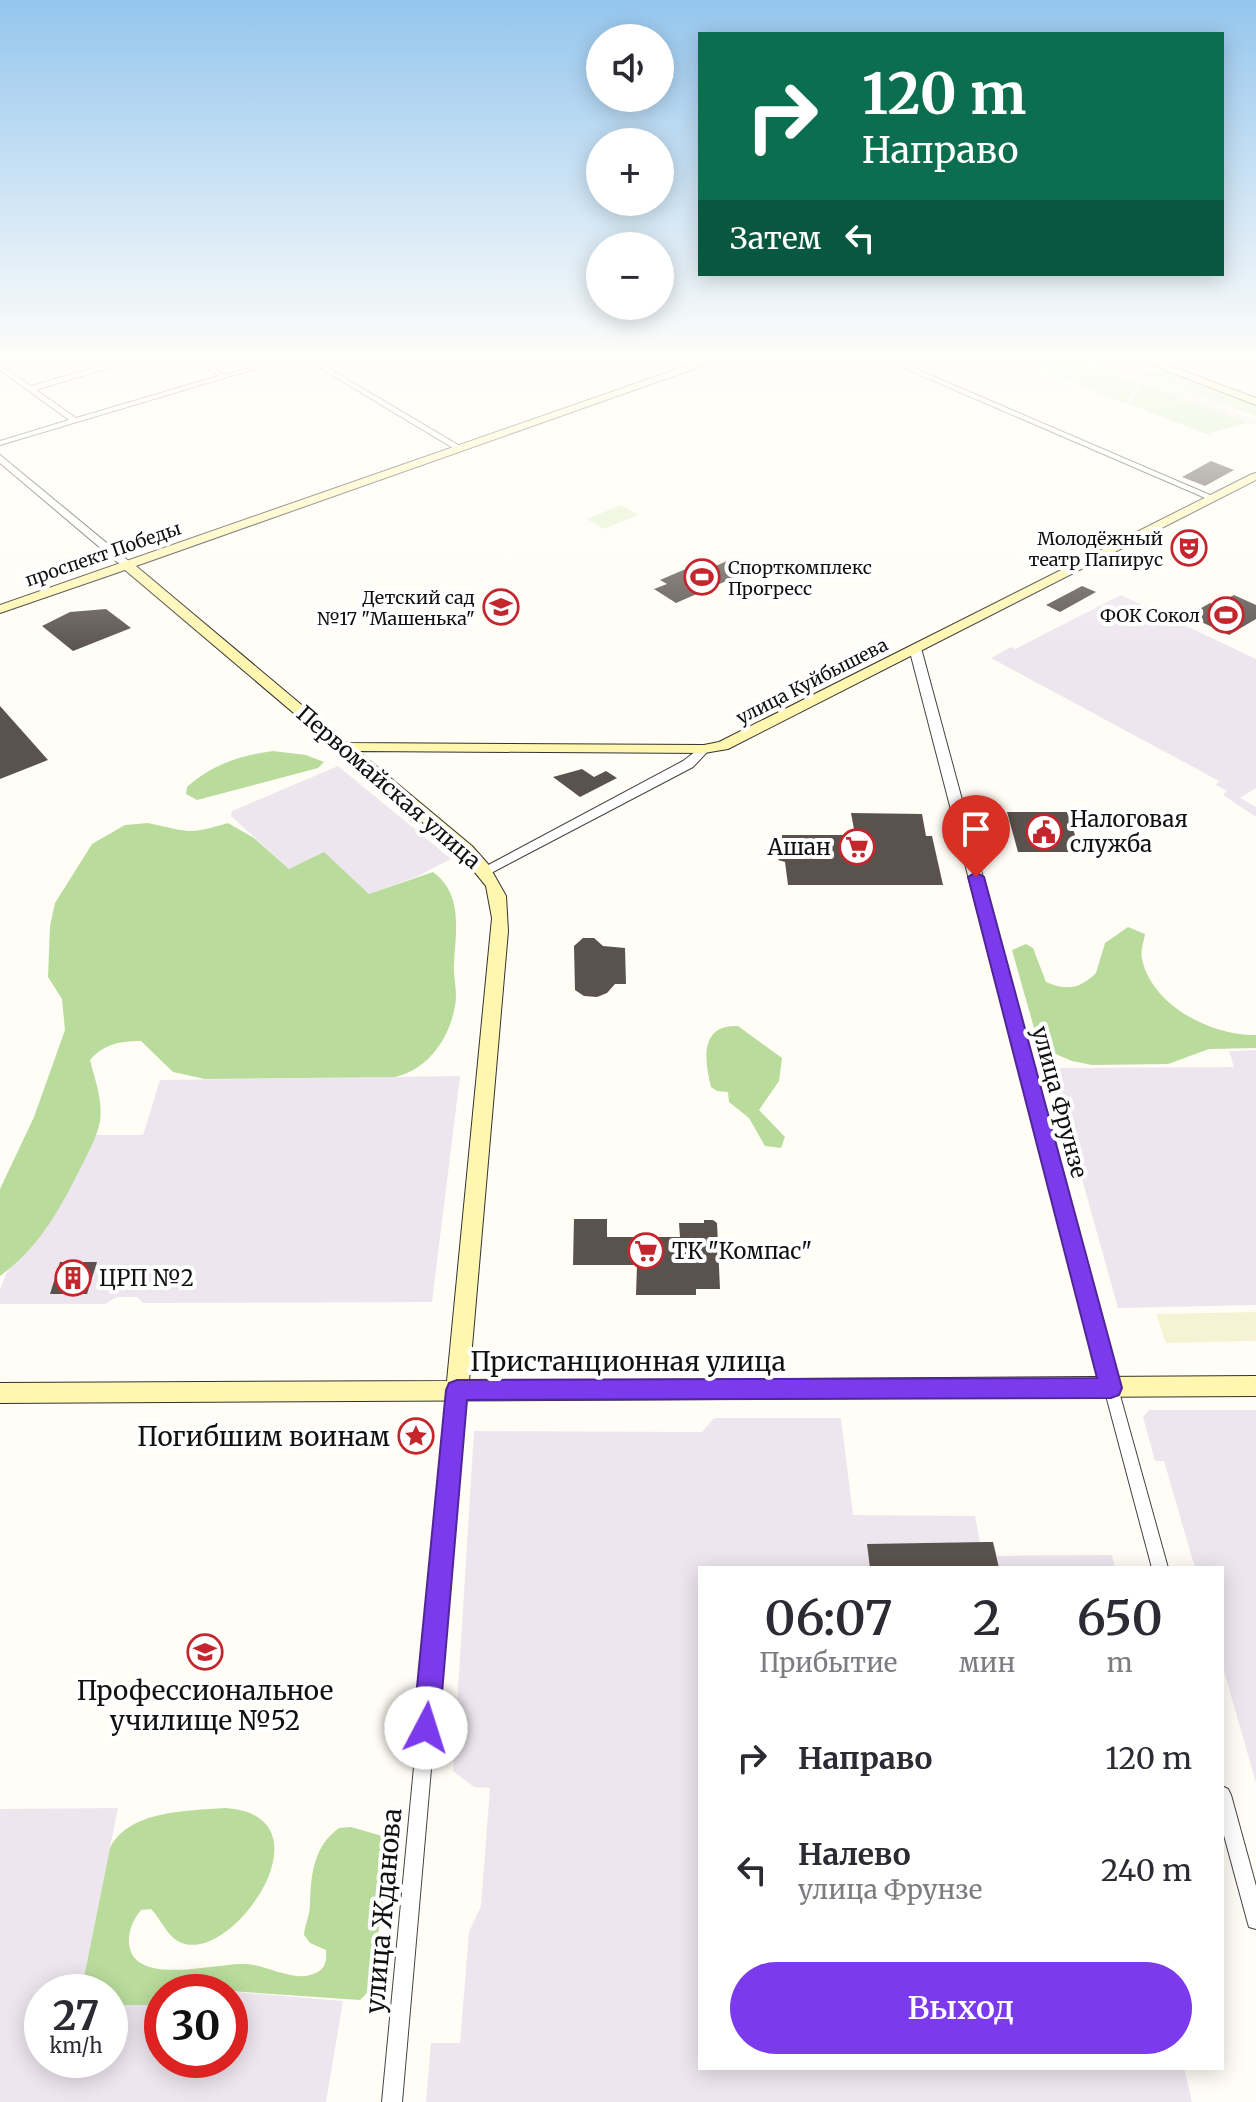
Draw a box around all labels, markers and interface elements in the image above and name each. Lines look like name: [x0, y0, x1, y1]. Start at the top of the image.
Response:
map controls: [586, 24, 674, 320]
button: sound: [586, 24, 674, 112]
text: 120 m: [862, 59, 1026, 129]
icon: right: [730, 64, 834, 168]
button: +: [586, 128, 674, 216]
text: Направо: [862, 128, 1018, 173]
icon: left: [838, 216, 882, 260]
text: Затем: [730, 219, 822, 257]
button: −: [586, 232, 674, 320]
street label: проспект Победы: [22, 517, 184, 591]
place label: Молодёжный театр Папирус: [1028, 527, 1163, 571]
theatre icon: Молодёжный театр Папирус: [1170, 529, 1208, 567]
place label: Спорткомплекс Прогресс: [728, 556, 872, 600]
sports icon: Спорткомплекс Прогресс: [683, 558, 721, 596]
place label: Детский сад №17 "Машенька": [317, 586, 475, 630]
school or university icon: Детский сад №17 "Машенька": [482, 588, 520, 626]
sports icon: ФОК Сокол: [1207, 596, 1245, 634]
place label: ФОК Сокол: [1100, 604, 1200, 627]
street label: улица Куйбышева: [732, 633, 892, 729]
street label: Первомайская улица: [291, 699, 487, 875]
pin: [942, 795, 1010, 877]
place label: Налоговая служба: [1070, 805, 1188, 858]
icon: arrive: [954, 807, 998, 851]
public building icon: Налоговая служба: [1025, 813, 1063, 851]
supermarket icon: Ашан: [838, 828, 876, 866]
place label: Ашан: [766, 833, 831, 861]
street label: улица Фрунзе: [1026, 1023, 1094, 1181]
supermarket icon: ТК "Компас": [627, 1232, 665, 1270]
place label: ТК "Компас": [672, 1237, 812, 1265]
building icon: ЦРП №2: [54, 1259, 92, 1297]
place label: ЦРП №2: [99, 1264, 194, 1292]
street label: Пристанционная улица: [470, 1345, 786, 1378]
place icon: Погибшим воинам: [397, 1417, 435, 1455]
place label: Погибшим воинам: [137, 1420, 390, 1453]
text: 06:07: [764, 1588, 893, 1648]
text: 2: [973, 1588, 1001, 1648]
text: 650: [1077, 1588, 1163, 1648]
school or university icon: Профессиональное училище №52: [186, 1633, 224, 1671]
text: Прибытие: [759, 1646, 897, 1679]
text: мин: [959, 1646, 1015, 1679]
text: m: [1107, 1646, 1133, 1679]
place label: Профессиональное училище №52: [77, 1674, 333, 1737]
position arrow: [384, 1686, 468, 1770]
icon: right: [730, 1736, 774, 1780]
text: Направо: [798, 1739, 932, 1777]
text: 120 m: [1105, 1739, 1192, 1777]
street label: улица Жданова: [358, 1807, 408, 2015]
text: Налево: [798, 1835, 911, 1873]
icon: left: [730, 1848, 774, 1892]
text: 240 m: [1101, 1851, 1192, 1889]
text: улица Фрунзе: [798, 1873, 982, 1906]
button: Выход: [730, 1962, 1192, 2054]
speed limit sign: 30: [144, 1974, 248, 2078]
text: 27: [53, 1991, 99, 2041]
text: km/h: [50, 2033, 102, 2058]

